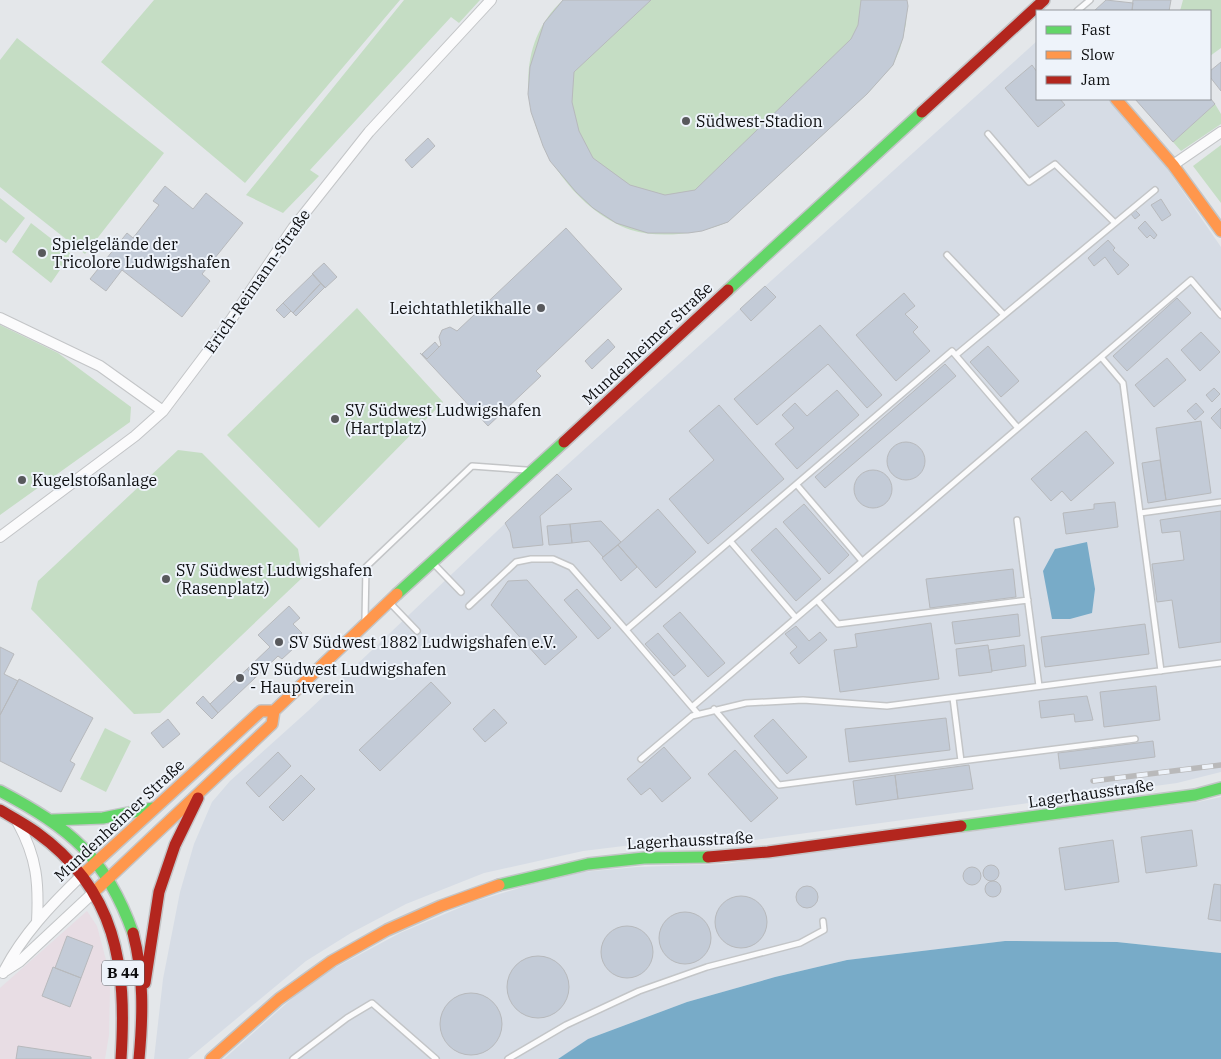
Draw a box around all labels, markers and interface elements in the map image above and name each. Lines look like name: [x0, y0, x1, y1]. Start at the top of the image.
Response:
legend: [1036, 10, 1211, 100]
text: Fast: [1081, 20, 1111, 39]
text: Slow: [1081, 45, 1115, 64]
text: Jam: [1081, 70, 1110, 89]
place label: Südwest-Stadion: [696, 111, 823, 131]
marker: Südwest-Stadion: [680, 115, 692, 127]
street label: Erich-Reimann-Straße: [200, 205, 314, 357]
place label: Spielgelände der Tricolore Ludwigshafen: [52, 234, 230, 272]
marker: Spielgelände der Tricolore Ludwigshafen: [36, 247, 48, 259]
street label: Mundenheimer Straße: [578, 278, 716, 408]
place label: Leichtathletikhalle: [389, 298, 531, 318]
marker: Leichtathletikhalle: [535, 302, 547, 314]
place label: SV Südwest Ludwigshafen (Hartplatz): [345, 400, 541, 438]
marker: SV Südwest Ludwigshafen (Hartplatz): [329, 413, 341, 425]
place label: Kugelstoßanlage: [32, 470, 157, 490]
marker: Kugelstoßanlage: [16, 474, 28, 486]
place label: SV Südwest Ludwigshafen (Rasenplatz): [176, 560, 372, 598]
marker: SV Südwest Ludwigshafen (Rasenplatz): [160, 573, 172, 585]
place label: SV Südwest 1882 Ludwigshafen e.V.: [289, 632, 556, 652]
marker: SV Südwest 1882 Ludwigshafen e.V.: [273, 636, 285, 648]
place label: SV Südwest Ludwigshafen - Hauptverein: [250, 659, 446, 697]
marker: SV Südwest Ludwigshafen - Hauptverein: [234, 672, 246, 684]
street label: Mundenheimer Straße: [50, 755, 188, 885]
street label: Lagerhausstraße: [1027, 774, 1155, 812]
street label: Lagerhausstraße: [626, 827, 754, 853]
road number: B 44: [102, 960, 144, 986]

